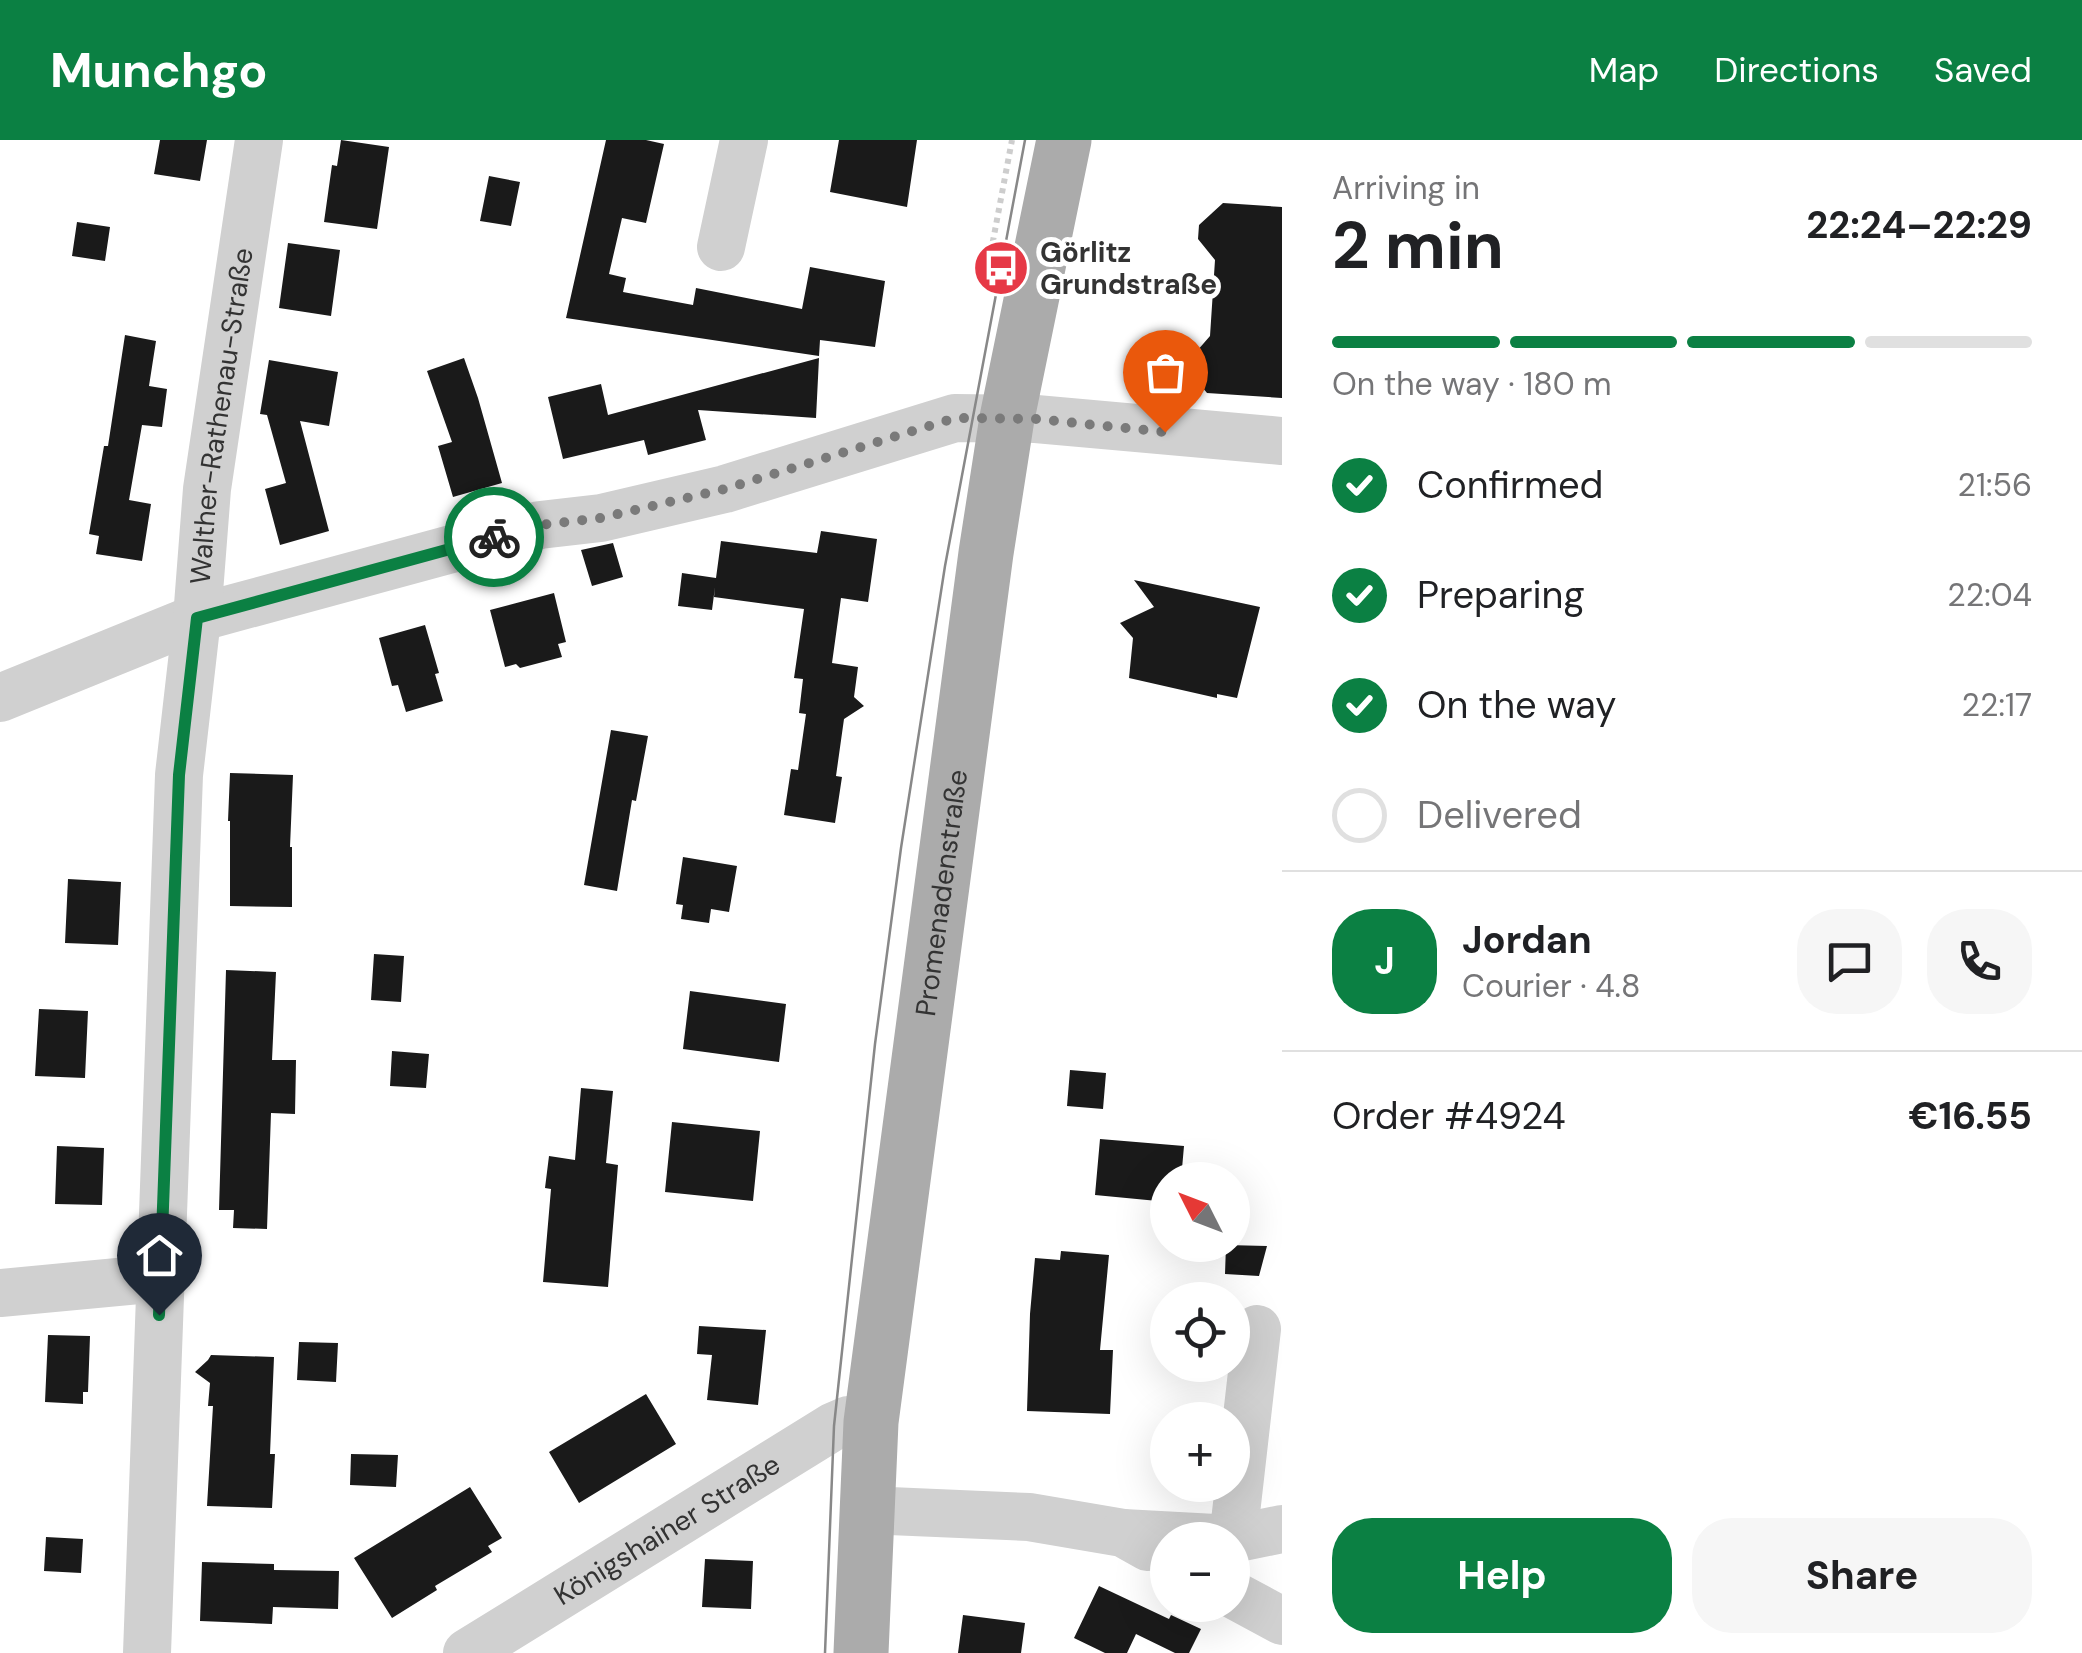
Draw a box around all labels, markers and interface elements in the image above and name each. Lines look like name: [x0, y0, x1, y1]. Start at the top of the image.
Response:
text: Munchgo: [50, 39, 267, 102]
text: Map: [1589, 47, 1659, 93]
text: Directions: [1714, 47, 1879, 93]
text: Saved: [1934, 47, 2032, 93]
text: Arriving in: [1332, 167, 1480, 209]
text: 22:24–22:29: [1806, 200, 2032, 250]
text: 2 min: [1332, 204, 1504, 288]
place label: Görlitz Grundstraße: [1040, 234, 1217, 303]
bus stop icon: Görlitz Grundstraße: [971, 238, 1031, 298]
street label: Walther-Rathenau-Straße: [181, 245, 261, 586]
pin: [1123, 330, 1208, 433]
icon: bag: [1138, 345, 1193, 400]
text: On the way · 180 m: [1332, 363, 1612, 405]
icon: check: [1332, 458, 1387, 513]
text: Confirmed: [1417, 460, 1603, 510]
text: 21:56: [1958, 464, 2032, 506]
courier: [444, 487, 544, 587]
icon: bike: [467, 510, 522, 565]
icon: check: [1332, 568, 1387, 623]
text: Preparing: [1417, 570, 1585, 620]
text: 22:04: [1947, 574, 2032, 616]
icon: check: [1332, 678, 1387, 733]
text: On the way: [1417, 680, 1616, 730]
text: 22:17: [1962, 684, 2032, 726]
street label: Promenadenstraße: [906, 767, 976, 1018]
text: Delivered: [1417, 790, 1582, 840]
button: chat: [1797, 909, 1902, 1014]
button: phone: [1927, 909, 2032, 1014]
text: Jordan: [1462, 915, 1592, 965]
text: J: [1374, 936, 1395, 986]
text: Courier · 4.8: [1462, 965, 1640, 1007]
text: Order #4924: [1332, 1091, 1565, 1141]
text: €16.55: [1908, 1091, 2032, 1141]
north arrow: [1150, 1162, 1250, 1262]
map controls: [1150, 1162, 1250, 1622]
pin: [117, 1213, 202, 1316]
icon: home: [132, 1228, 187, 1283]
button: locate: [1150, 1282, 1250, 1382]
button: +: [1150, 1402, 1250, 1502]
street label: Königshainer Straße: [547, 1445, 787, 1613]
button: Help: [1332, 1518, 1672, 1633]
button: Share: [1692, 1518, 2032, 1633]
button: −: [1150, 1522, 1250, 1622]

